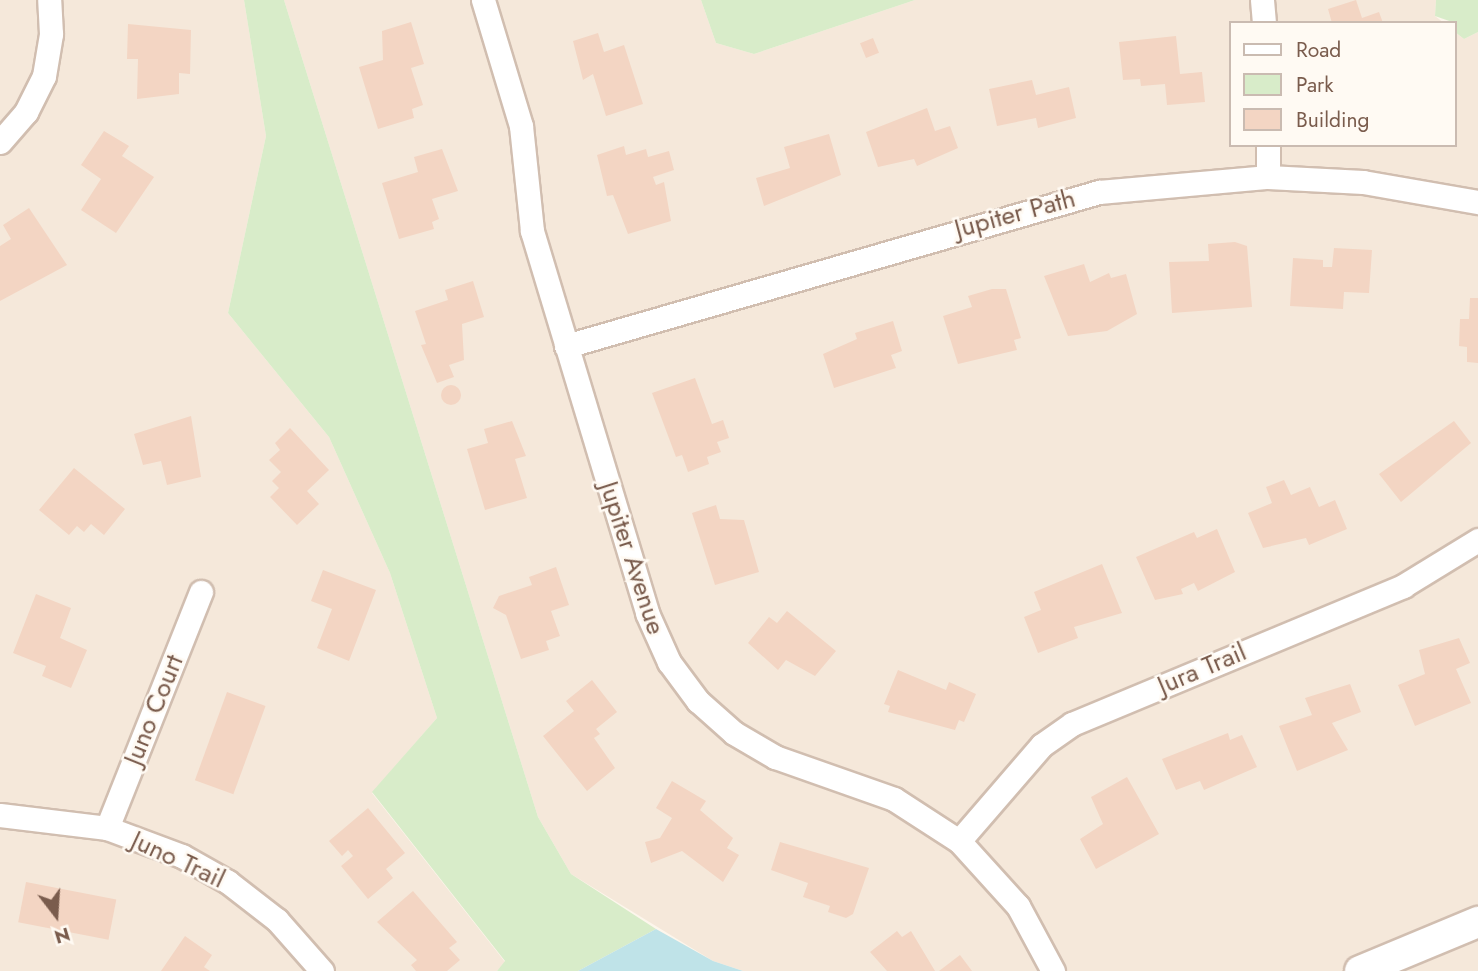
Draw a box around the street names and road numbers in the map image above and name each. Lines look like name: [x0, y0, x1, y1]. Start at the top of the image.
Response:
street label: Jupiter Path: [951, 183, 1079, 245]
street label: Jupiter Avenue: [593, 478, 671, 638]
street label: Jura Trail: [1153, 636, 1251, 702]
street label: Juno Court: [118, 650, 190, 770]
street label: Juno Trail: [126, 825, 230, 895]

